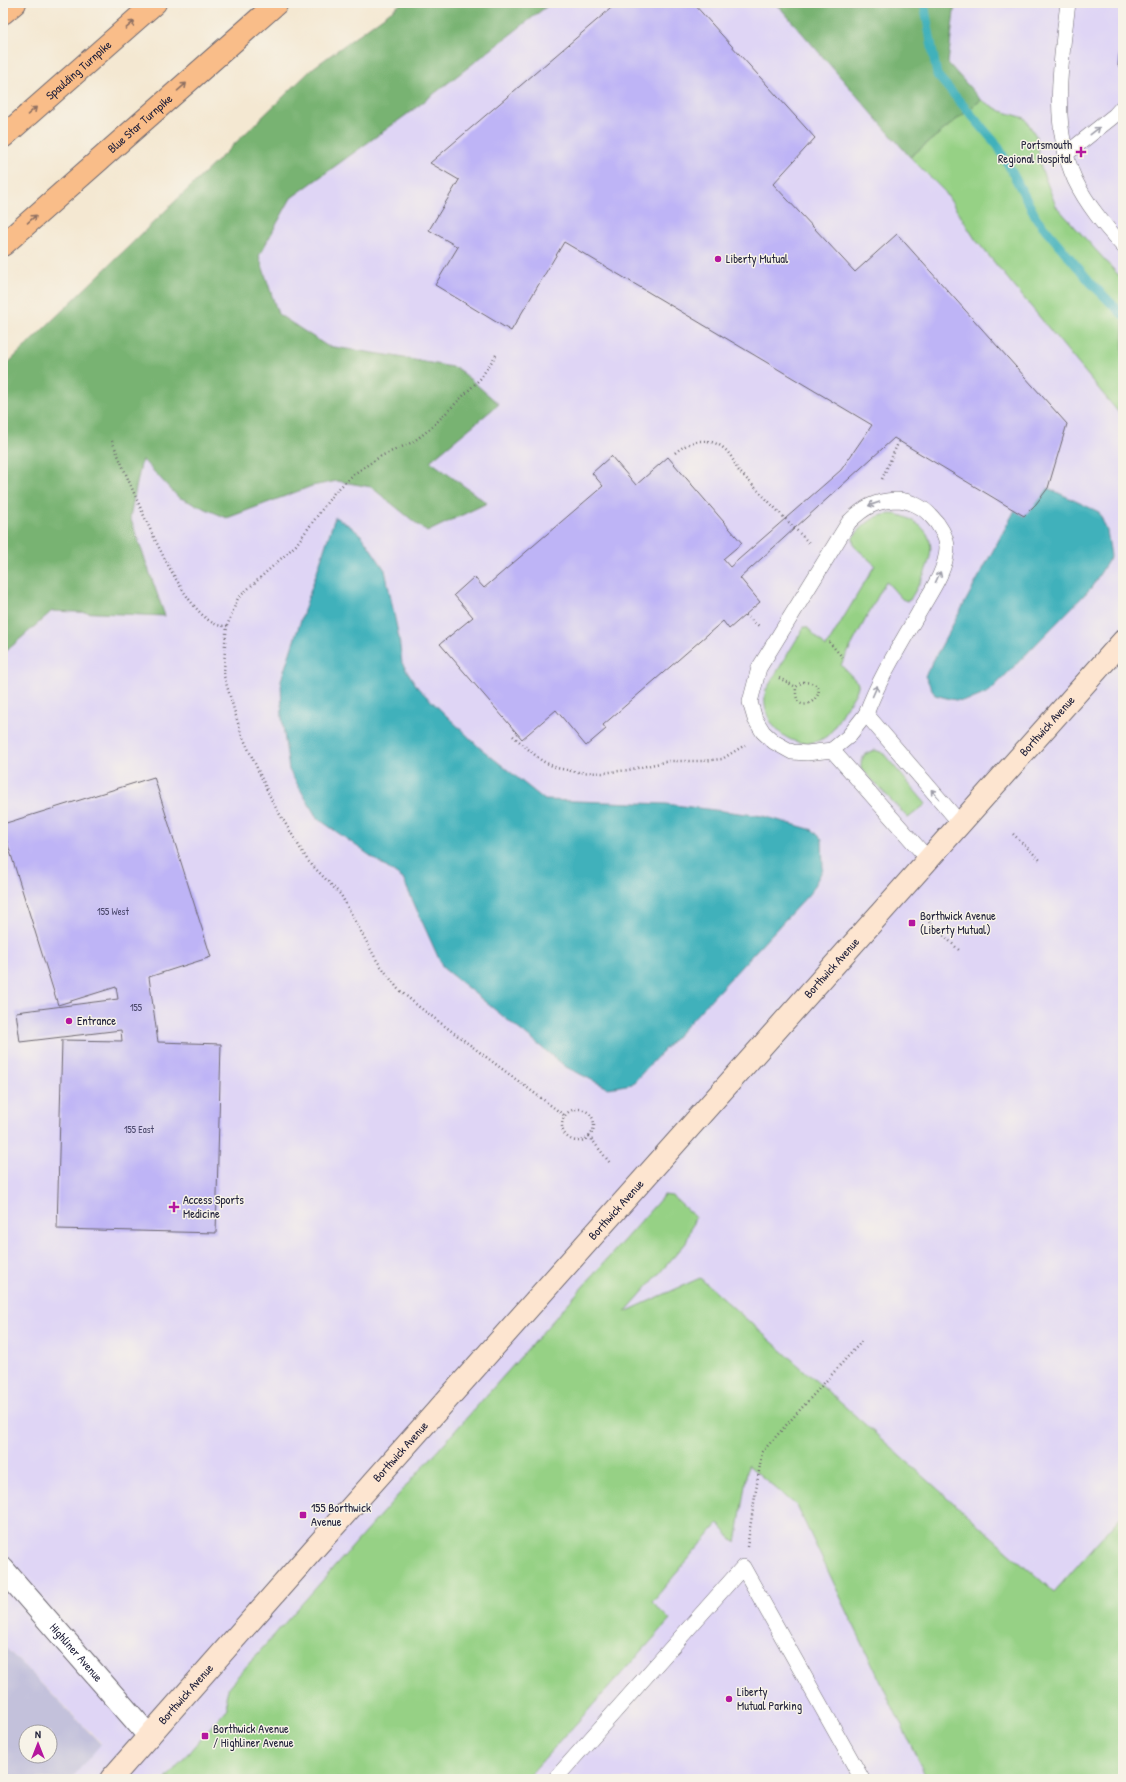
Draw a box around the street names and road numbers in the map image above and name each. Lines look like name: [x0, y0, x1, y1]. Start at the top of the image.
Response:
street label: Spaulding Turnpike: [42, 36, 115, 103]
street label: Blue Star Turnpike: [104, 90, 176, 157]
street label: Borthwick Avenue: [1015, 692, 1079, 760]
street label: Borthwick Avenue: [800, 933, 863, 1002]
street label: Borthwick Avenue: [584, 1175, 647, 1243]
street label: Borthwick Avenue: [369, 1417, 432, 1485]
street label: Highliner Avenue: [46, 1619, 107, 1685]
street label: Borthwick Avenue: [154, 1660, 217, 1728]

